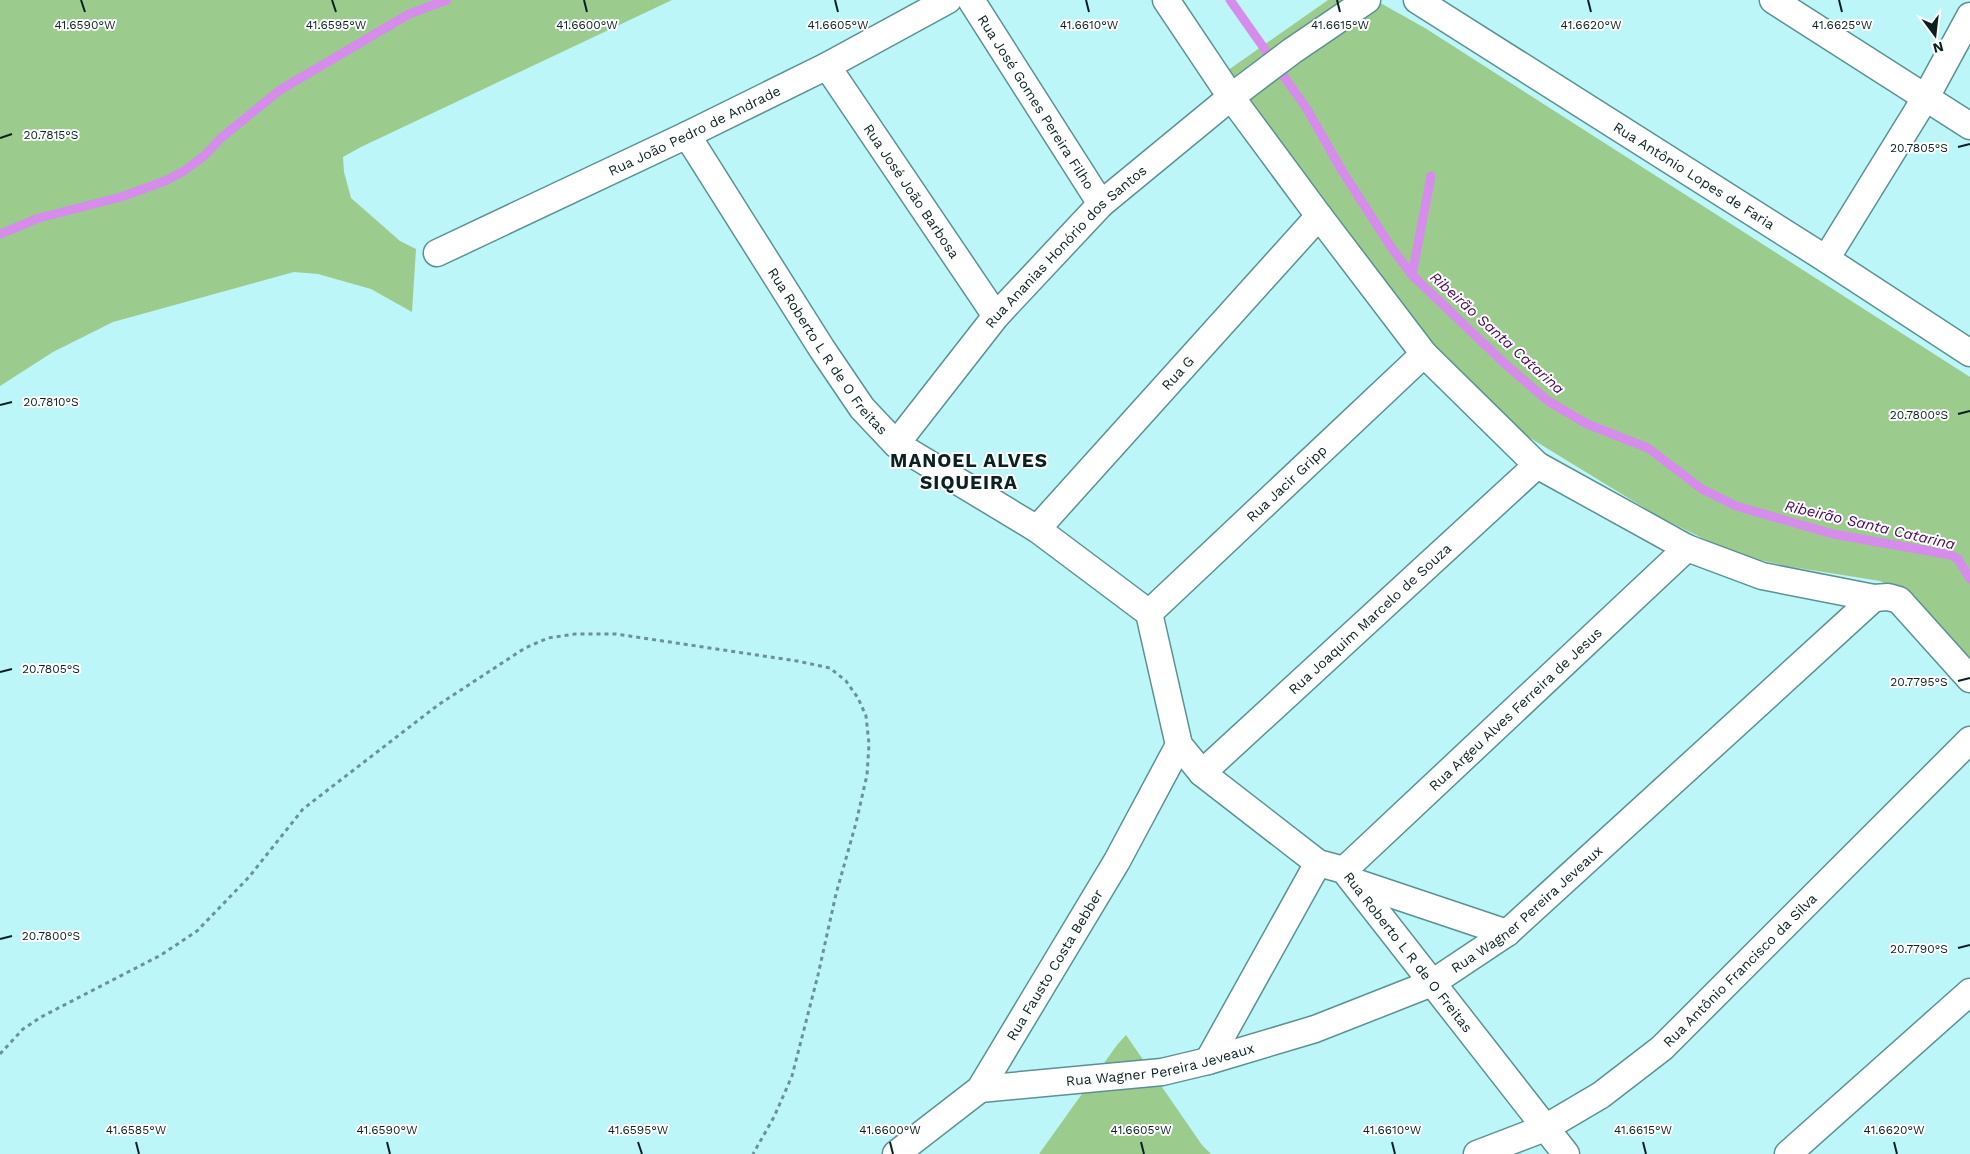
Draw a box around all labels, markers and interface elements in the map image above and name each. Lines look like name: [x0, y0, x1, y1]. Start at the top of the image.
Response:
north arrow: [1910, 10, 1960, 60]
street label: Rua José Gomes Pereira Filho: [975, 12, 1098, 192]
text: 41.6590°W: [54, 18, 116, 32]
text: 41.6595°W: [306, 18, 367, 32]
text: 41.6600°W: [556, 18, 618, 32]
text: 41.6605°W: [808, 18, 869, 32]
text: 41.6610°W: [1060, 18, 1119, 32]
text: 41.6615°W: [1311, 18, 1370, 32]
text: 41.6620°W: [1561, 18, 1622, 32]
text: 41.6625°W: [1812, 18, 1873, 32]
text: N: [1931, 38, 1945, 57]
street label: Rua João Pedro de Andrade: [606, 82, 783, 179]
street label: Rua Antônio Lopes de Faria: [1611, 119, 1778, 232]
street label: Rua José João Barbosa: [861, 121, 963, 261]
text: 20.7815°S: [23, 128, 79, 142]
text: 20.7805°S: [1890, 141, 1948, 155]
street label: Rua Ananias Honório dos Santos: [982, 162, 1150, 331]
street label: Rua Roberto L R de O Freitas: [765, 265, 891, 438]
water label: Ribeirão Santa Catarina: [1426, 268, 1568, 398]
street label: Rua G: [1158, 353, 1197, 393]
text: 20.7810°S: [23, 395, 79, 409]
text: 20.7800°S: [1890, 408, 1948, 422]
street label: Rua Jacir Gripp: [1243, 442, 1330, 525]
district label: MANOEL ALVES SIQUEIRA: [890, 449, 1048, 494]
water label: Ribeirão Santa Catarina: [1783, 497, 1957, 553]
street label: Rua Joaquim Marcelo de Souza: [1285, 540, 1454, 697]
street label: Rua Argeu Alves Ferreira de Jesus: [1426, 624, 1605, 794]
text: 20.7805°S: [22, 662, 80, 676]
text: 20.7795°S: [1890, 675, 1948, 689]
street label: Rua Wagner Pereira Jeveaux: [1448, 842, 1606, 976]
street label: Rua Roberto L R de O Freitas: [1341, 869, 1476, 1035]
street label: Rua Fausto Costa Bebber: [1003, 886, 1106, 1043]
street label: Rua Antônio Francisco da Silva: [1660, 890, 1820, 1050]
text: 20.7800°S: [22, 929, 80, 943]
text: 20.7790°S: [1890, 942, 1948, 956]
street label: Rua Wagner Pereira Jeveaux: [1065, 1040, 1256, 1089]
text: 41.6585°W: [106, 1123, 167, 1137]
text: 41.6590°W: [356, 1123, 418, 1137]
text: 41.6595°W: [608, 1123, 669, 1137]
text: 41.6600°W: [859, 1123, 921, 1137]
text: 41.6605°W: [1111, 1123, 1172, 1137]
text: 41.6610°W: [1363, 1123, 1422, 1137]
text: 41.6615°W: [1614, 1123, 1673, 1137]
text: 41.6620°W: [1864, 1123, 1925, 1137]

